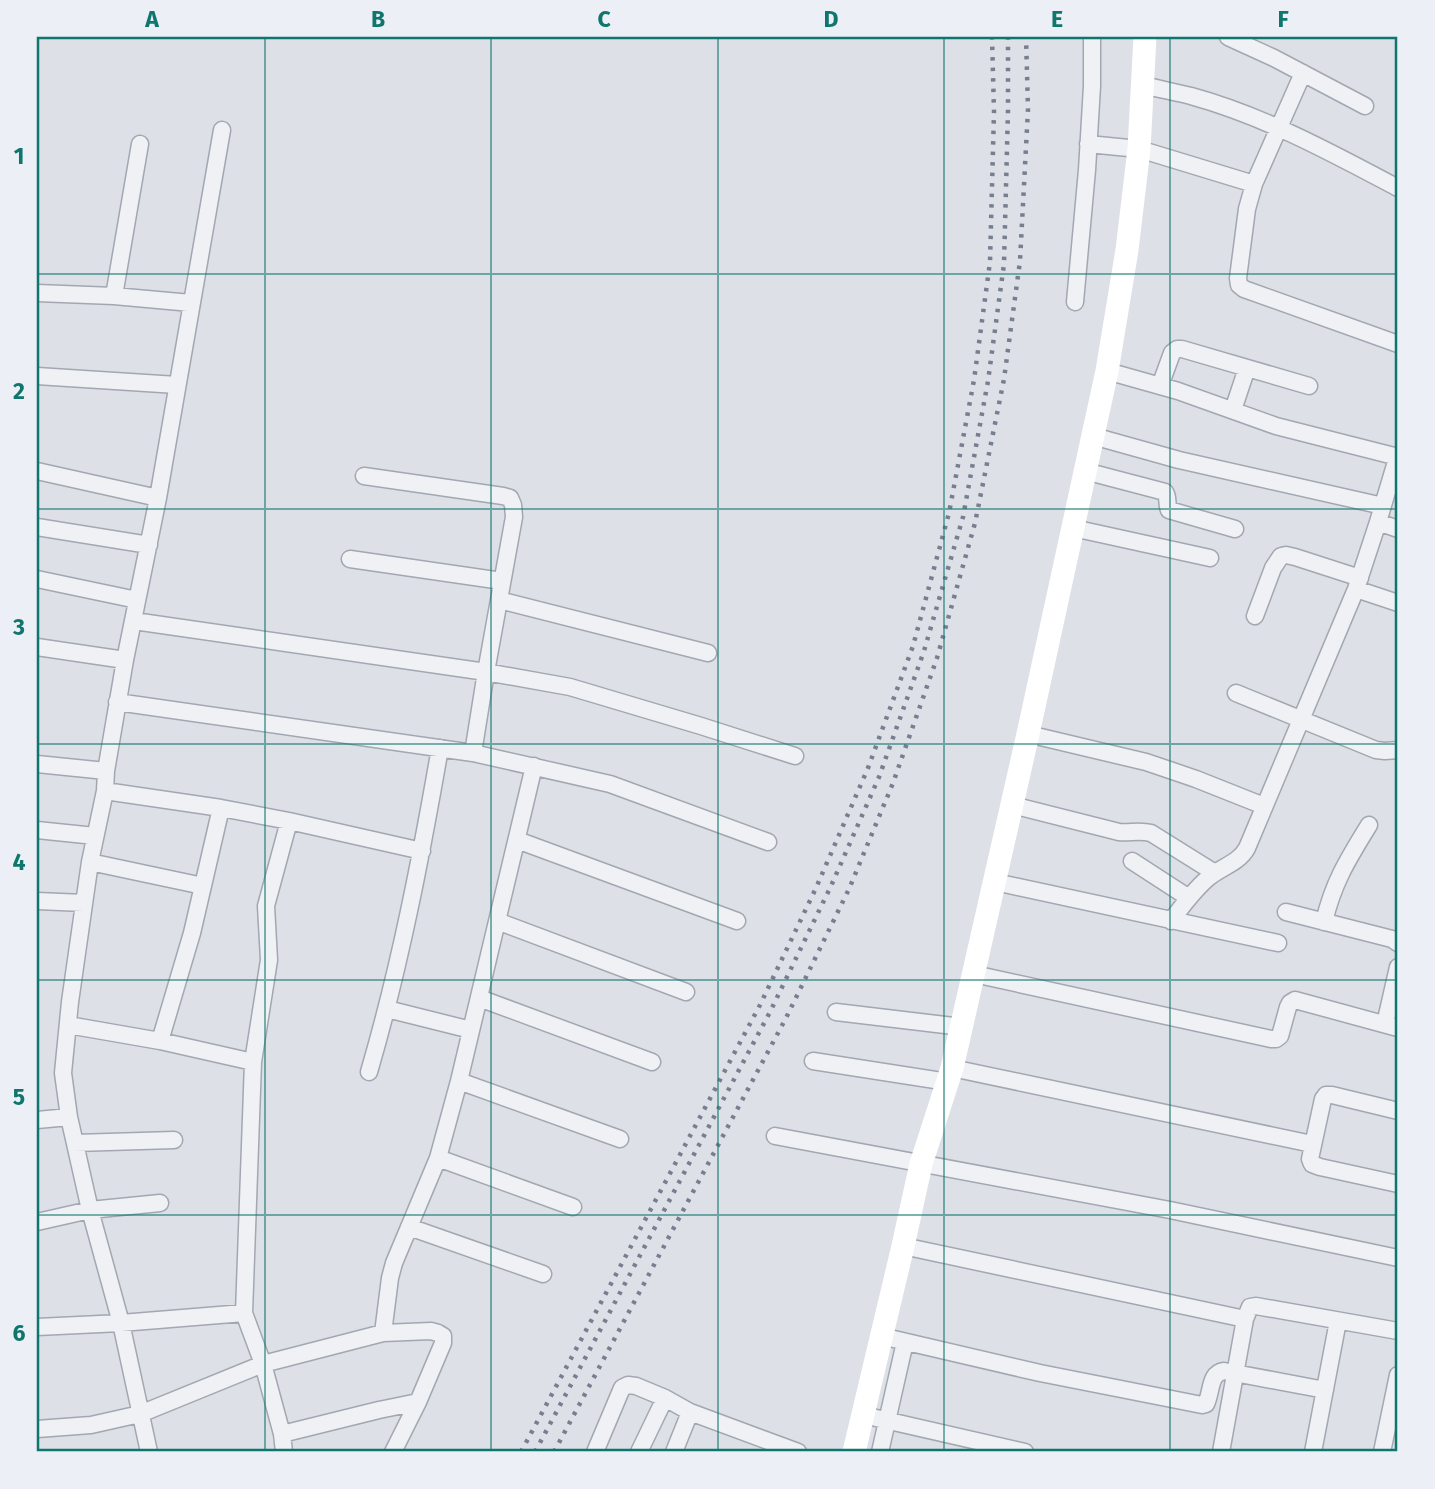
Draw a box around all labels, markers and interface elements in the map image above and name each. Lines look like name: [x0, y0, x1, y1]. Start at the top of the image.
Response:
text: A: [144, 5, 159, 33]
text: B: [371, 5, 385, 33]
text: C: [597, 5, 611, 33]
text: D: [824, 5, 839, 33]
text: E: [1051, 5, 1063, 33]
text: F: [1277, 5, 1289, 33]
text: 1: [14, 142, 24, 170]
text: 2: [13, 377, 25, 405]
text: 3: [12, 613, 25, 641]
text: 4: [13, 848, 26, 876]
text: 5: [13, 1083, 25, 1111]
text: 6: [13, 1319, 26, 1347]

